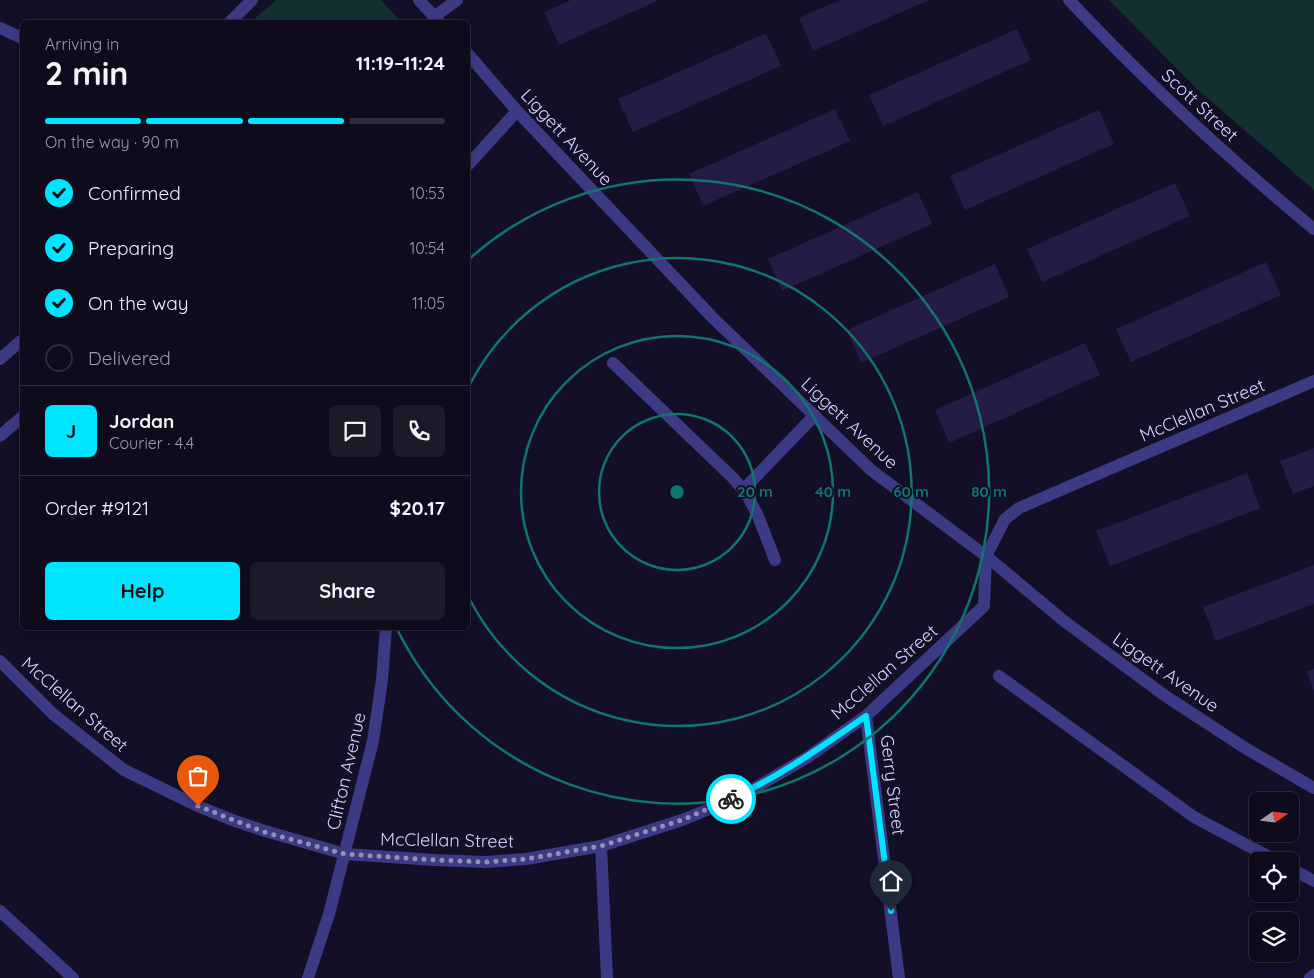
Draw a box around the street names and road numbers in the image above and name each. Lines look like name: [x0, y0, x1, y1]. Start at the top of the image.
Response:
street label: Scott Street: [1157, 64, 1243, 146]
street label: Liggett Avenue: [516, 84, 618, 190]
street label: Liggett Avenue: [797, 372, 903, 474]
street label: McClellan Street: [1136, 373, 1268, 447]
street label: McClellan Street: [826, 619, 942, 725]
street label: Liggett Avenue: [1108, 627, 1224, 717]
street label: McClellan Street: [17, 651, 133, 757]
street label: Clifton Avenue: [321, 710, 371, 832]
street label: Gerry Street: [875, 734, 911, 836]
street label: McClellan Street: [380, 827, 514, 853]

